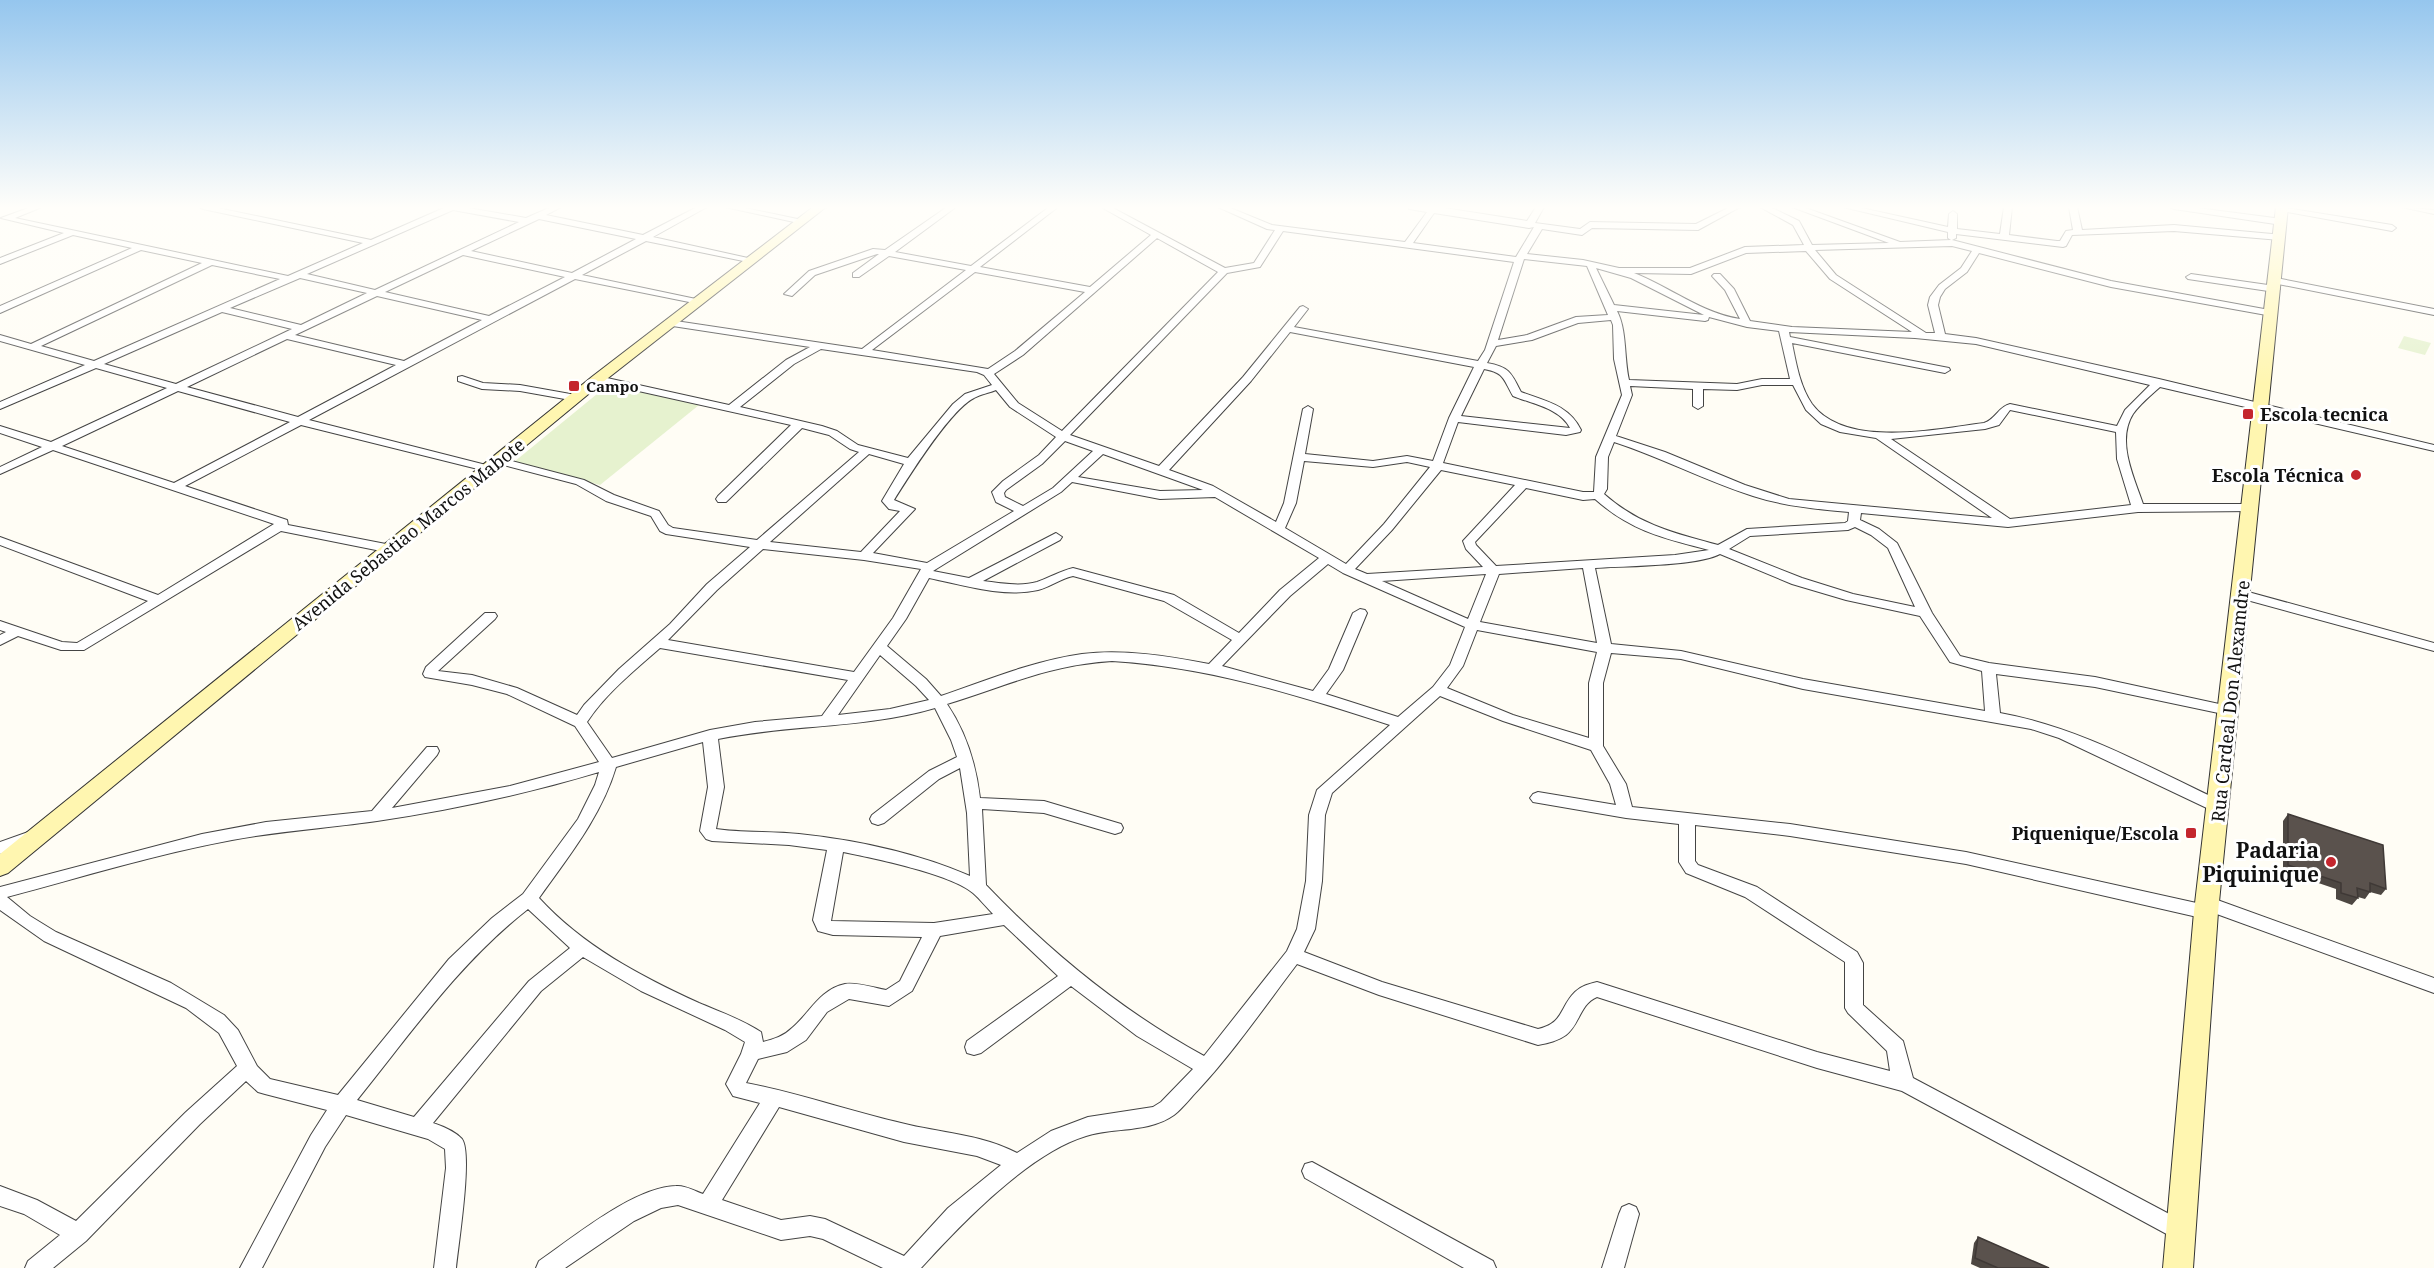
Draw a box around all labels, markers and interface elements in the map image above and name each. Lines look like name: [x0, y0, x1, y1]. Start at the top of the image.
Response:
place label: Campo: [586, 376, 639, 396]
marker: Campo: [567, 379, 581, 393]
place label: Escola tecnica: [2260, 402, 2389, 426]
marker: Escola tecnica: [2241, 407, 2255, 421]
street label: Avenida Sebastiao Marcos Mabote: [287, 433, 529, 635]
place label: Escola Técnica: [2212, 463, 2344, 487]
marker: Escola Técnica: [2349, 468, 2363, 482]
street label: Rua Cardeal Don Alexamdre: [2205, 579, 2255, 823]
place label: Piquenique/Escola: [2012, 821, 2179, 845]
marker: Piquenique/Escola: [2184, 826, 2198, 840]
place label: Padaria Piquinique: [2202, 836, 2319, 888]
marker: Padaria Piquinique: [2324, 855, 2338, 869]

